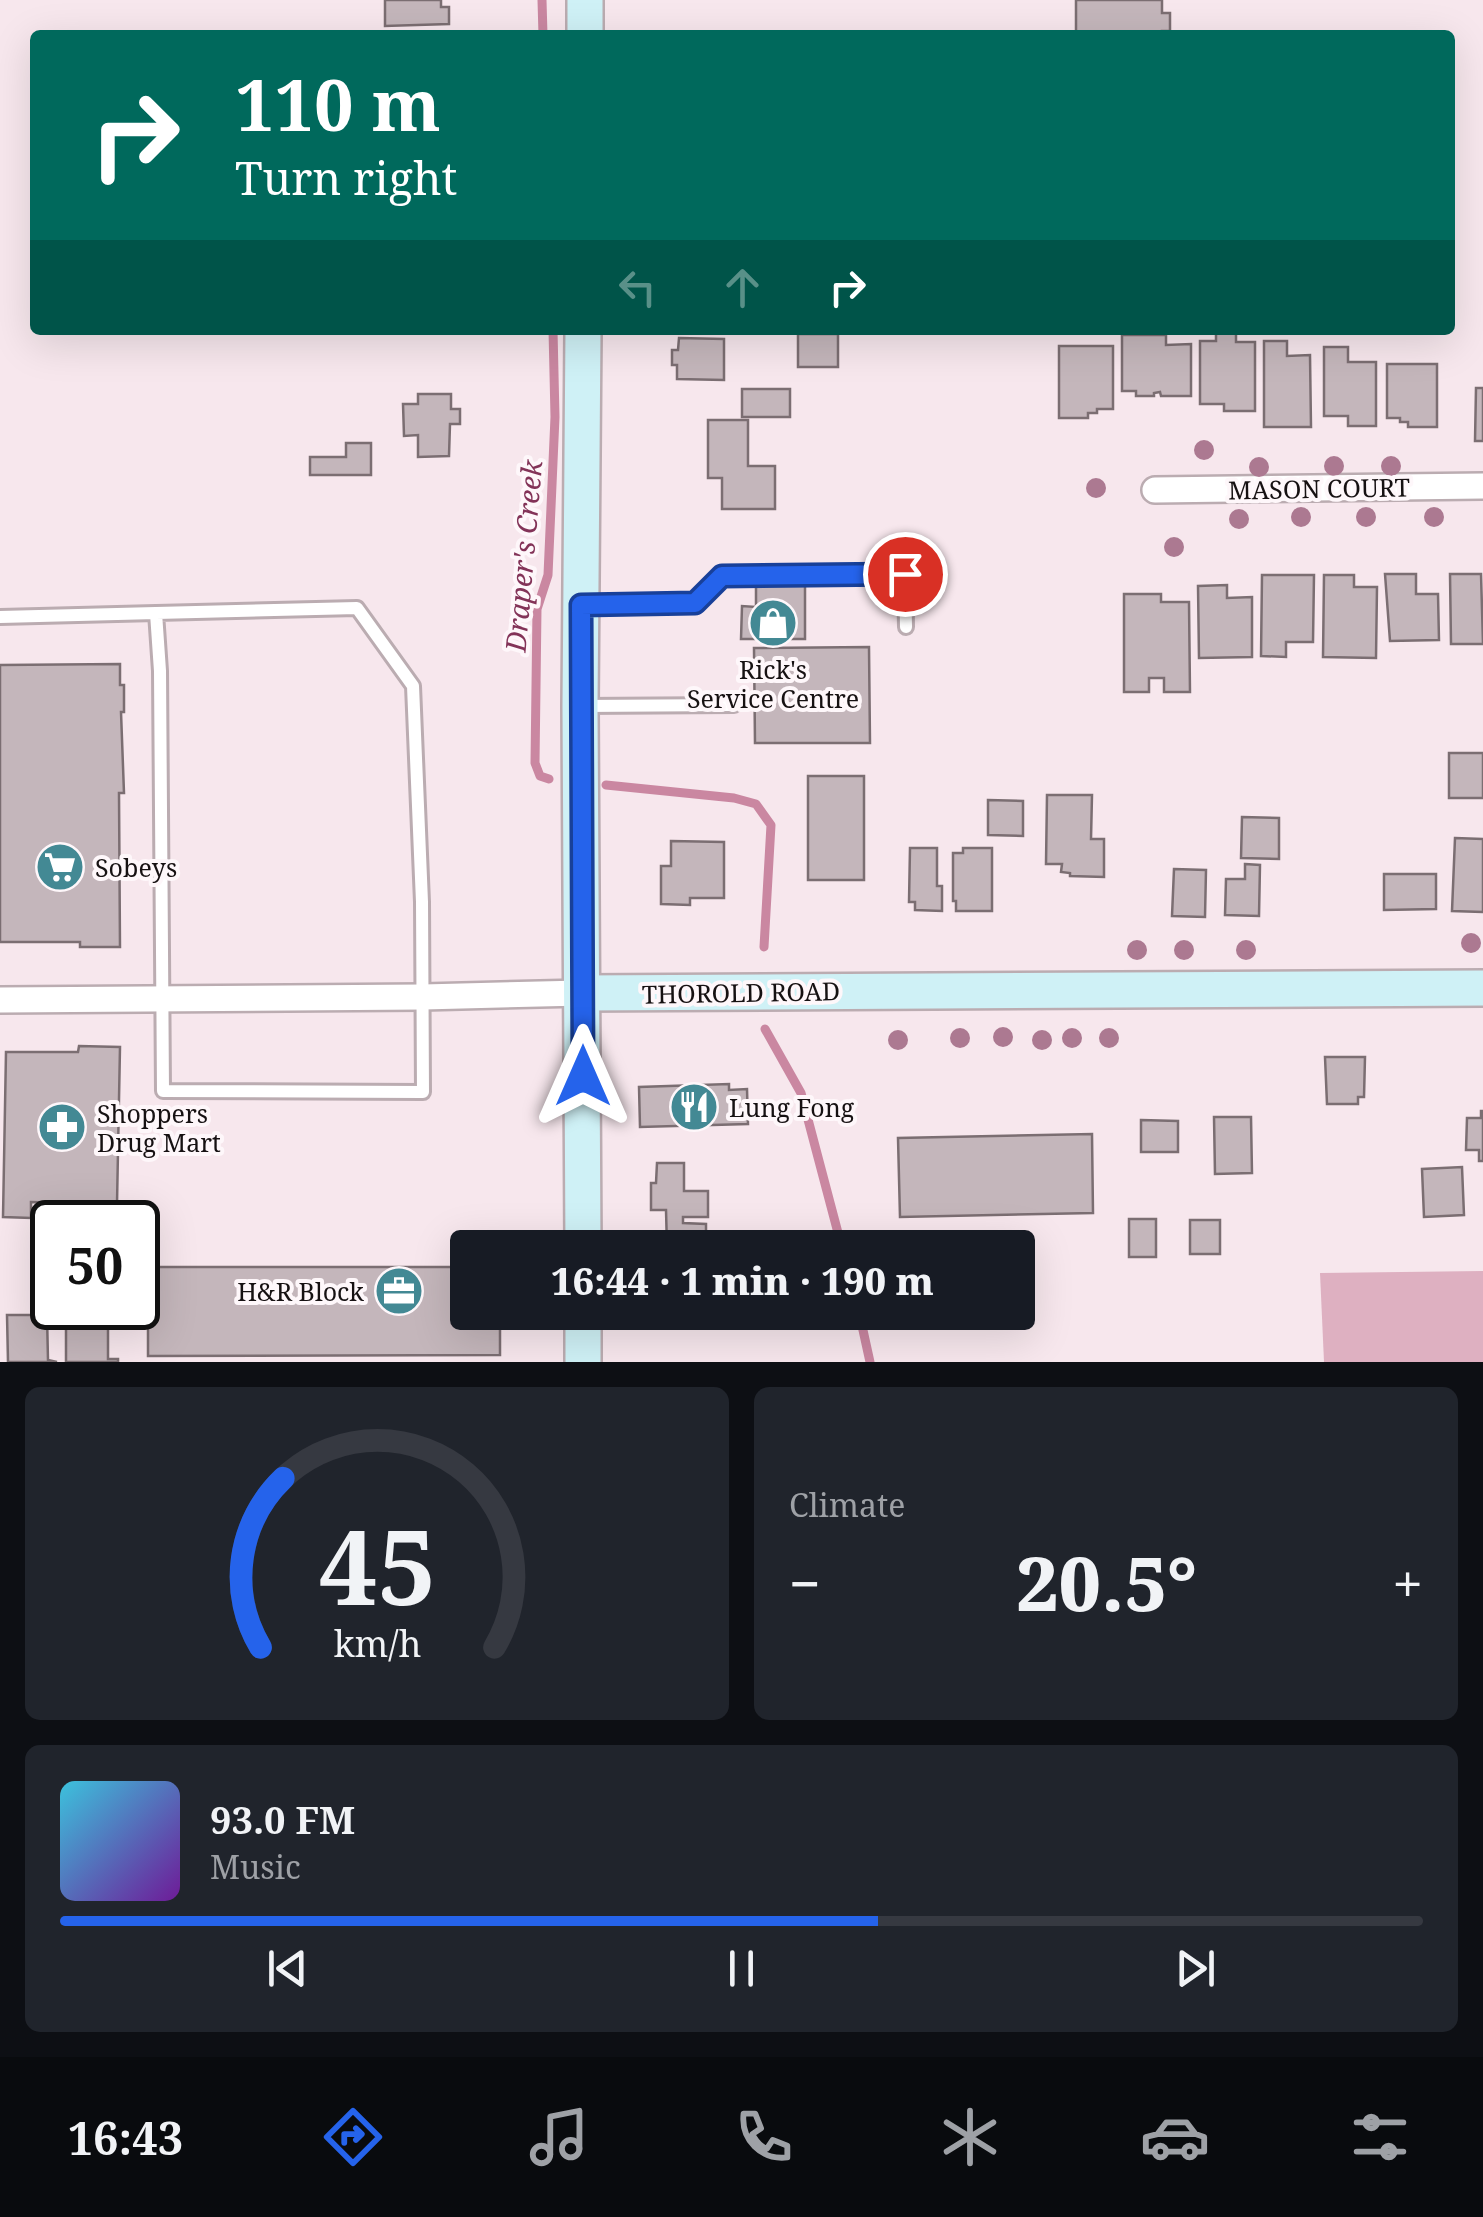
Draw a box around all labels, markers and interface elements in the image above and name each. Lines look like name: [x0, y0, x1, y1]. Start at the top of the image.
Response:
text: 110 m: [235, 56, 441, 152]
icon: right: [70, 70, 200, 200]
text: Turn right: [235, 147, 457, 208]
icon: left: [610, 260, 665, 315]
icon: ahead: [715, 260, 770, 315]
icon: right: [820, 260, 875, 315]
water label: Draper's Creek: [496, 458, 550, 654]
street label: MASON COURT: [1228, 469, 1410, 507]
pin: [863, 532, 948, 617]
icon: arrive: [878, 547, 933, 602]
shop icon: Rick's Service Centre: [747, 597, 799, 649]
place label: Rick's Service Centre: [687, 652, 859, 715]
supermarket icon: Sobeys: [34, 841, 86, 893]
place label: Sobeys: [95, 850, 177, 884]
street label: THOROLD ROAD: [642, 973, 840, 1011]
position arrow: [531, 1024, 635, 1128]
restaurant icon: Lung Fong: [668, 1081, 720, 1133]
place label: Lung Fong: [729, 1090, 855, 1124]
place label: Shoppers Drug Mart: [97, 1096, 221, 1159]
pharmacy icon: Shoppers Drug Mart: [36, 1101, 88, 1153]
speed limit sign: 50: [30, 1200, 160, 1330]
text: 16:44 · 1 min · 190 m: [551, 1254, 934, 1306]
office icon: H&R Block: [373, 1265, 425, 1317]
place label: H&R Block: [237, 1274, 364, 1308]
text: Climate: [789, 1483, 905, 1526]
text: 45: [318, 1494, 436, 1635]
text: 20.5°: [1016, 1531, 1197, 1633]
text: −: [789, 1545, 821, 1620]
text: +: [1392, 1545, 1423, 1620]
text: km/h: [333, 1619, 421, 1667]
text: 93.0 FM: [210, 1793, 355, 1845]
text: Music: [210, 1845, 301, 1888]
icon: previous: [260, 1941, 315, 1996]
icon: pause: [714, 1941, 769, 1996]
icon: next: [1168, 1941, 1223, 1996]
icon: directions: [318, 2102, 388, 2172]
icon: music: [524, 2102, 594, 2172]
icon: phone: [729, 2102, 799, 2172]
icon: climate: [935, 2102, 1005, 2172]
icon: car: [1140, 2102, 1210, 2172]
icon: filters: [1345, 2102, 1415, 2172]
text: 16:43: [68, 2107, 183, 2168]

